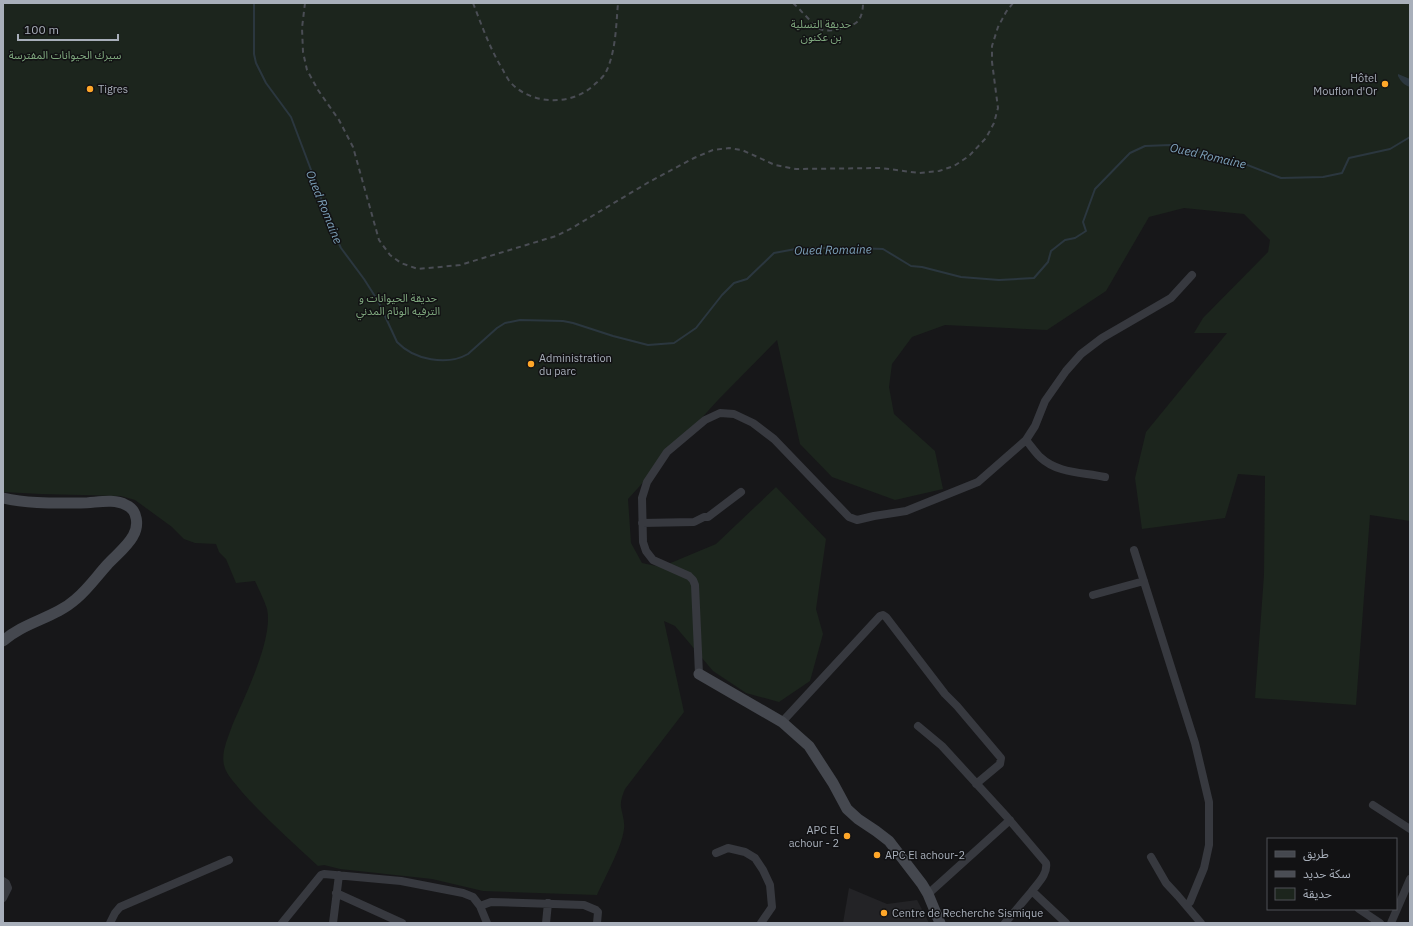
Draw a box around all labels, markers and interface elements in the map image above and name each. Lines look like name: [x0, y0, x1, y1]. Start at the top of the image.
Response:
scale bar: [18, 16, 118, 42]
park label: حديقة التسلية بن عكنون: [791, 17, 852, 44]
text: 100 m: [24, 22, 59, 37]
park label: سيرك الحيوانات المفترسة: [9, 48, 122, 62]
place label: Hôtel Mouflon d'Or: [1313, 71, 1377, 98]
marker: Hôtel Mouflon d'Or: [1380, 79, 1390, 89]
place label: Tigres: [98, 82, 128, 96]
marker: Tigres: [85, 84, 95, 94]
water label: Oued Romaine: [1168, 139, 1248, 172]
water label: Oued Romaine: [303, 168, 346, 246]
water label: Oued Romaine: [794, 241, 872, 258]
park label: حديقة الحيوانات و الترفيه الوئام المدني: [356, 291, 440, 321]
place label: Administration du parc: [539, 351, 612, 378]
marker: Administration du parc: [526, 359, 536, 369]
place label: APC El achour - 2: [789, 823, 839, 850]
marker: APC El achour - 2: [842, 831, 852, 841]
legend: [1267, 838, 1397, 910]
text: طريق: [1303, 846, 1329, 862]
place label: APC El achour-2: [885, 848, 965, 862]
marker: APC El achour-2: [872, 850, 882, 860]
text: سكة حديد: [1303, 866, 1351, 881]
text: حديقة: [1303, 886, 1332, 901]
place label: Centre de Recherche Sismique: [892, 906, 1043, 920]
marker: Centre de Recherche Sismique: [879, 908, 889, 918]

